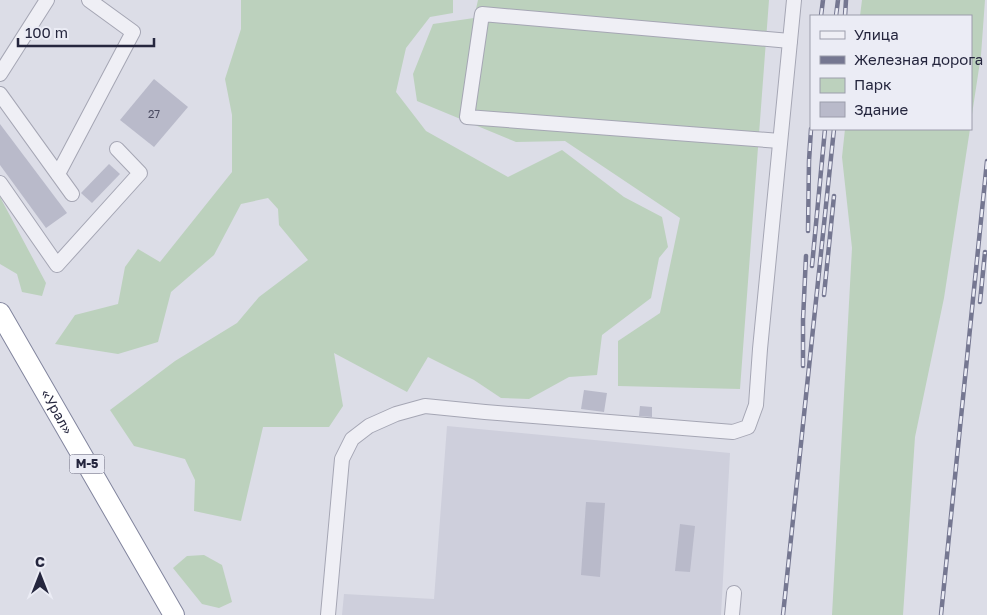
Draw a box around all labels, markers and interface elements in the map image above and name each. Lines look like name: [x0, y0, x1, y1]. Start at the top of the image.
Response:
scale bar: [18, 15, 154, 47]
legend: [810, 15, 972, 130]
text: 100 m: [25, 23, 68, 41]
text: Улица: [854, 25, 899, 43]
text: Железная дорога: [854, 50, 983, 68]
text: Парк: [854, 75, 892, 93]
text: Здание: [854, 100, 908, 118]
house number: 27: [148, 107, 160, 120]
street label: «Урал»: [38, 386, 77, 437]
road number: М-5: [70, 454, 104, 474]
north arrow: [15, 550, 65, 600]
text: С: [35, 553, 45, 570]

